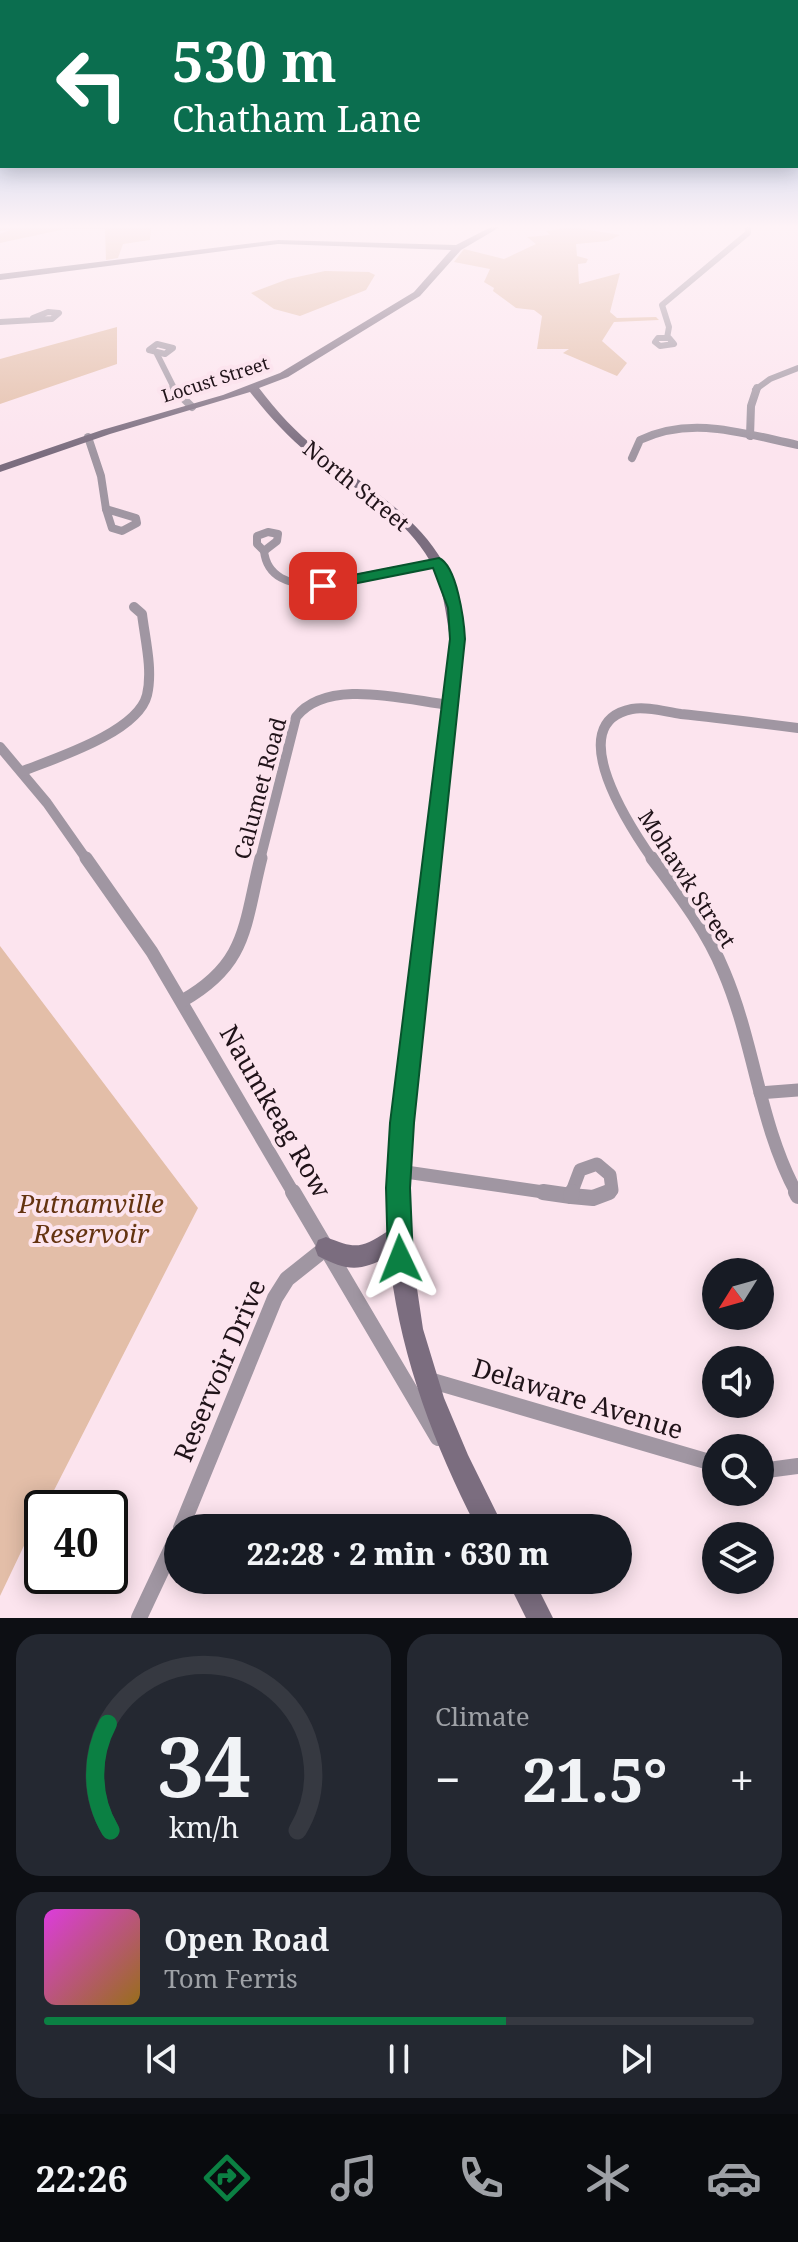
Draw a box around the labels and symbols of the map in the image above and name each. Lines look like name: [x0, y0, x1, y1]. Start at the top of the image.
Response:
street label: Locust Street: [158, 350, 272, 408]
street label: North Street: [298, 433, 417, 537]
pin: [289, 552, 357, 620]
street label: Calumet Road: [226, 713, 292, 862]
street label: Mohawk Street: [632, 803, 744, 953]
street label: Naumkeag Row: [212, 1018, 340, 1205]
park label: Putnamville Reservoir: [17, 1185, 164, 1251]
position arrow: [358, 1217, 442, 1301]
north arrow: [702, 1258, 774, 1330]
street label: Reservoir Drive: [164, 1273, 274, 1467]
street label: Delaware Avenue: [468, 1349, 688, 1447]
speed limit sign: 40: [24, 1490, 128, 1594]

